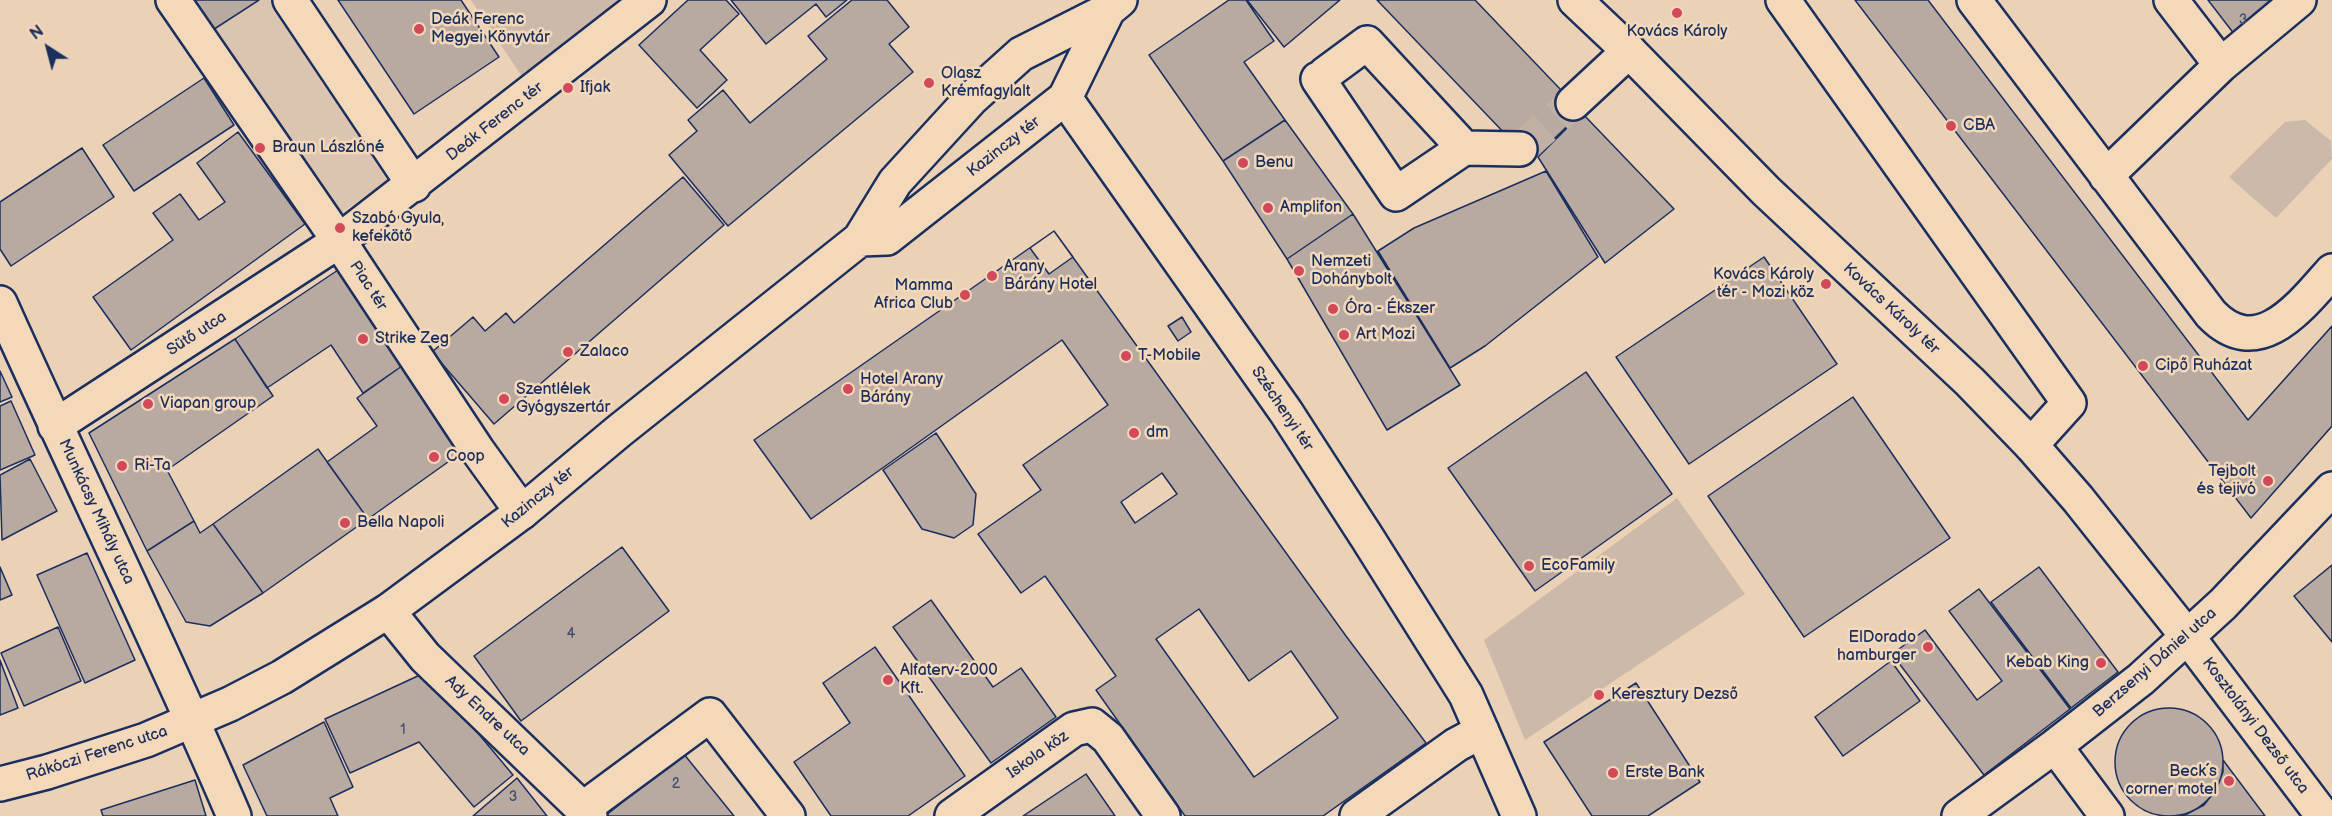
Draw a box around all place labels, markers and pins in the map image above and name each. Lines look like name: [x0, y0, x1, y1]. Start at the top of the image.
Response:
marker: Kovács Károly: [1670, 6, 1684, 20]
place label: Deák Ferenc Megyei Könyvtár: [431, 10, 550, 48]
marker: Deák Ferenc Megyei Könyvtár: [412, 22, 426, 36]
place label: Kovács Károly: [1627, 22, 1727, 42]
place label: Olasz Krémfagylalt: [941, 64, 1031, 102]
marker: Olasz Krémfagylalt: [922, 76, 936, 90]
place label: Ifjak: [580, 78, 610, 98]
marker: Ifjak: [561, 81, 575, 95]
place label: CBA: [1963, 116, 1995, 136]
marker: CBA: [1944, 119, 1958, 133]
place label: Braun Lászlóné: [272, 138, 384, 158]
marker: Braun Lászlóné: [253, 141, 267, 155]
place label: Benu: [1255, 153, 1293, 173]
marker: Benu: [1236, 156, 1250, 170]
place label: Amplifon: [1280, 198, 1342, 218]
marker: Amplifon: [1261, 201, 1275, 215]
place label: Szabó Gyula, kefekötő: [352, 209, 444, 247]
marker: Szabó Gyula, kefekötő: [333, 221, 347, 235]
place label: Nemzeti Dohánybolt: [1311, 252, 1392, 290]
place label: Arany Bárány Hotel: [1004, 257, 1097, 295]
marker: Nemzeti Dohánybolt: [1292, 264, 1306, 278]
place label: Kovács Károly tér - Mozi köz: [1713, 265, 1814, 303]
marker: Arany Bárány Hotel: [985, 269, 999, 283]
place label: Mamma Africa Club: [874, 276, 953, 314]
marker: Kovács Károly tér - Mozi köz: [1819, 277, 1833, 291]
marker: Mamma Africa Club: [958, 288, 972, 302]
place label: Óra - Ékszer: [1345, 299, 1435, 319]
marker: Óra - Ékszer: [1326, 302, 1340, 316]
place label: Art Mozi: [1356, 325, 1415, 345]
marker: Art Mozi: [1337, 328, 1351, 342]
place label: Strike Zeg: [375, 329, 449, 349]
marker: Strike Zeg: [356, 332, 370, 346]
place label: Zalaco: [580, 342, 629, 362]
marker: Zalaco: [561, 345, 575, 359]
place label: T-Mobile: [1138, 346, 1201, 366]
marker: T-Mobile: [1119, 349, 1133, 363]
place label: Cipő Ruházat: [2155, 356, 2252, 376]
marker: Cipő Ruházat: [2136, 359, 2150, 373]
place label: Hotel Arany Bárány: [860, 370, 943, 408]
place label: Szentlélek Gyógyszertár: [516, 380, 610, 418]
marker: Hotel Arany Bárány: [841, 382, 855, 396]
marker: Szentlélek Gyógyszertár: [497, 392, 511, 406]
place label: Viapan group: [160, 394, 256, 414]
marker: Viapan group: [141, 397, 155, 411]
place label: dm: [1146, 423, 1168, 443]
marker: dm: [1127, 426, 1141, 440]
place label: Coop: [446, 447, 485, 467]
marker: Coop: [427, 450, 441, 464]
place label: Ri-Ta: [134, 456, 171, 476]
marker: Ri-Ta: [115, 459, 129, 473]
place label: Tejbolt és tejivó: [2197, 462, 2256, 500]
marker: Tejbolt és tejivó: [2261, 474, 2275, 488]
place label: Bella Napoli: [357, 513, 445, 533]
marker: Bella Napoli: [338, 516, 352, 530]
place label: EcoFamily: [1541, 556, 1615, 576]
marker: EcoFamily: [1522, 559, 1536, 573]
place label: ElDorado hamburger: [1837, 628, 1916, 666]
marker: ElDorado hamburger: [1921, 640, 1935, 654]
place label: Kebab King: [2006, 653, 2089, 673]
marker: Kebab King: [2094, 656, 2108, 670]
place label: Alfaterv-2000 Kft.: [900, 661, 998, 699]
marker: Alfaterv-2000 Kft.: [881, 673, 895, 687]
place label: Keresztury Dezső: [1611, 685, 1738, 705]
marker: Keresztury Dezső: [1592, 688, 1606, 702]
place label: Beck´s corner motel: [2125, 762, 2217, 800]
place label: Erste Bank: [1625, 763, 1704, 783]
marker: Erste Bank: [1606, 766, 1620, 780]
marker: Beck´s corner motel: [2222, 774, 2236, 788]

